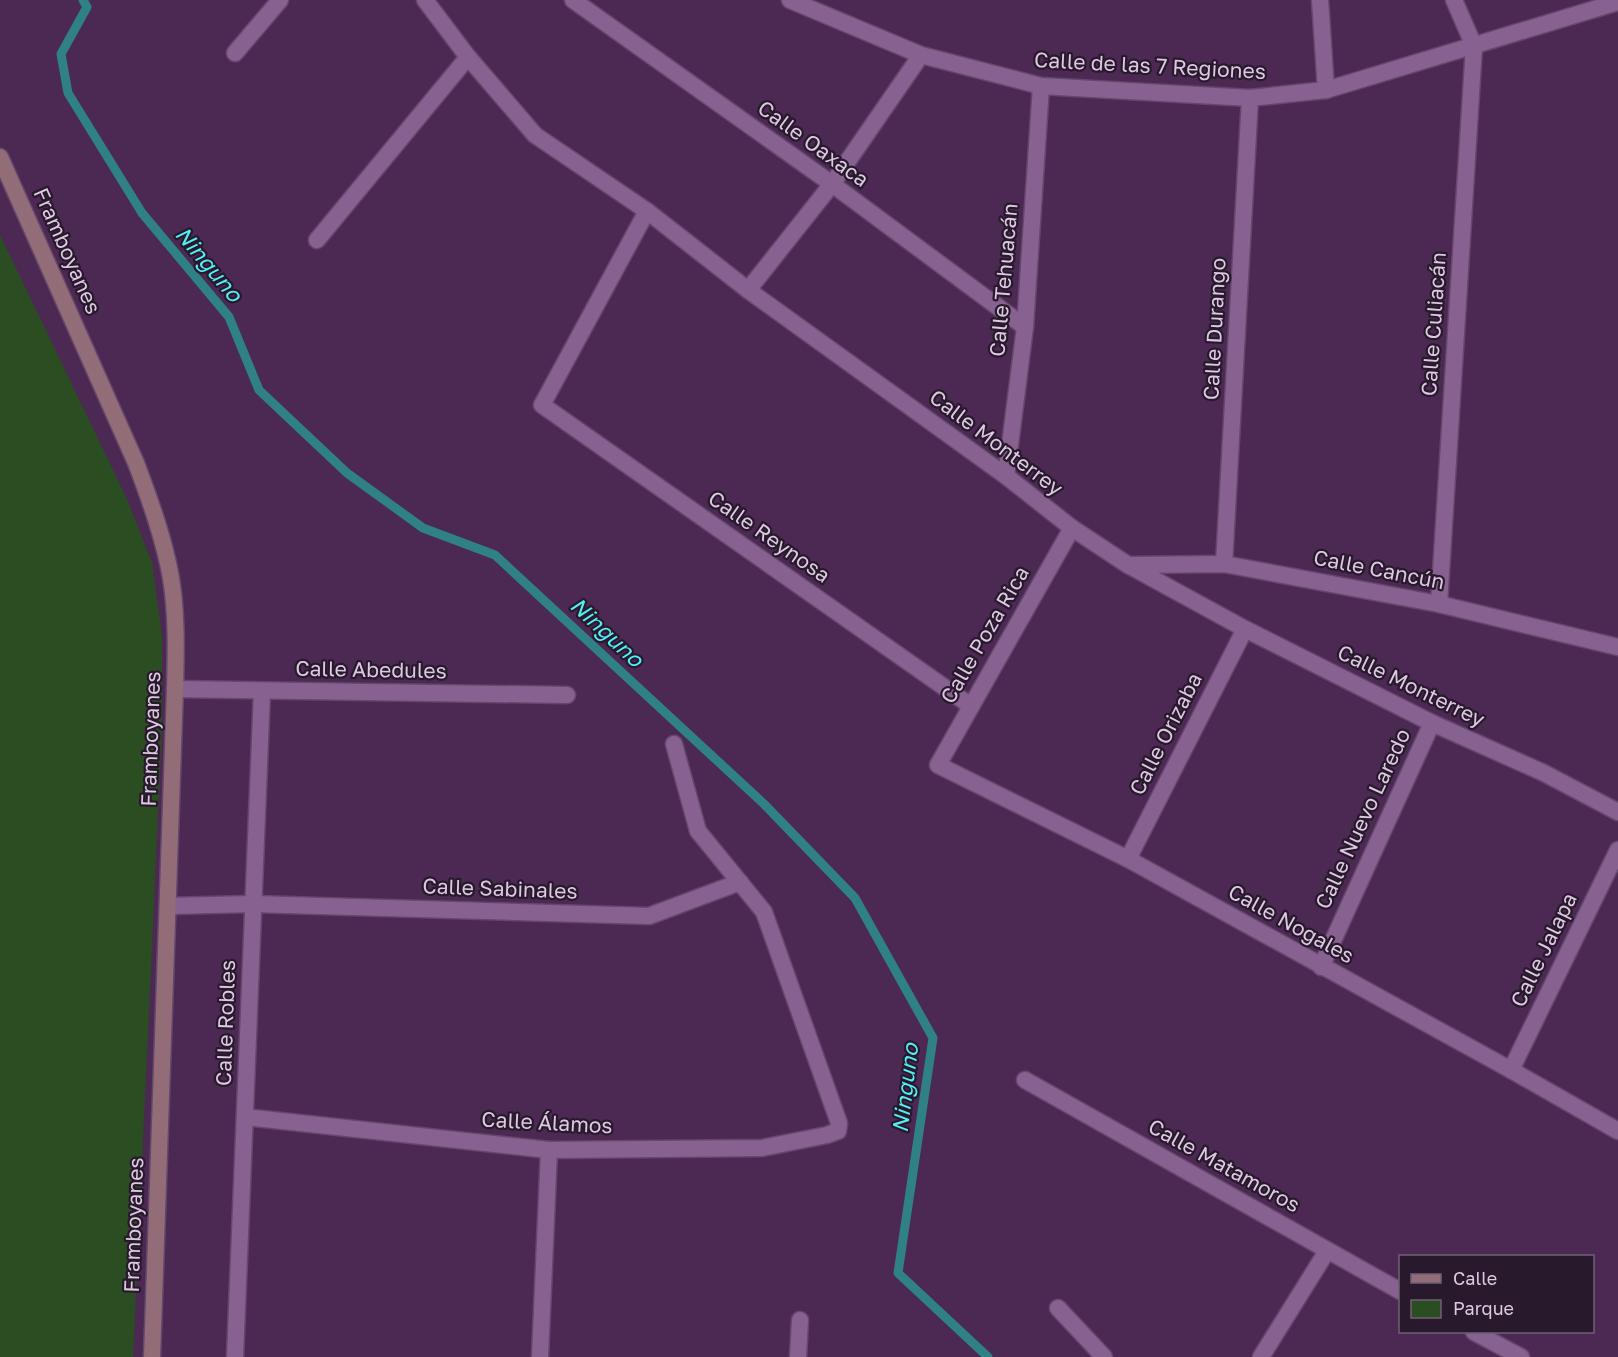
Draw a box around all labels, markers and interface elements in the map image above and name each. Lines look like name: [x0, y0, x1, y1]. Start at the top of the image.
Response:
street label: Calle de las 7 Regiones: [1033, 46, 1267, 84]
street label: Calle Oaxaca: [753, 94, 874, 192]
street label: Framboyanes: [29, 184, 107, 318]
street label: Calle Tehuacán: [983, 202, 1023, 358]
water label: Ninguno: [170, 221, 250, 308]
street label: Calle Culiacán: [1415, 251, 1451, 397]
street label: Calle Durango: [1197, 257, 1231, 401]
street label: Calle Monterrey: [925, 384, 1069, 501]
street label: Calle Reynosa: [704, 485, 836, 588]
street label: Calle Cancún: [1311, 544, 1447, 594]
street label: Calle Poza Rica: [934, 561, 1034, 708]
water label: Ninguno: [565, 591, 651, 673]
street label: Calle Monterrey: [1334, 638, 1489, 732]
street label: Calle Abedules: [295, 655, 447, 683]
street label: Calle Orizaba: [1123, 668, 1207, 799]
street label: Framboyanes: [135, 671, 165, 807]
street label: Calle Nuevo Laredo: [1309, 724, 1415, 913]
street label: Calle Sabinales: [422, 872, 578, 904]
street label: Calle Nogales: [1224, 878, 1359, 968]
street label: Calle Jalapa: [1504, 888, 1582, 1011]
street label: Calle Robles: [210, 959, 240, 1086]
water label: Ninguno: [886, 1040, 924, 1134]
street label: Calle Álamos: [481, 1106, 613, 1138]
street label: Calle Matamoros: [1144, 1113, 1305, 1218]
street label: Framboyanes: [118, 1157, 148, 1293]
legend: [1399, 1255, 1594, 1333]
text: Calle: [1453, 1267, 1497, 1289]
text: Parque: [1453, 1297, 1514, 1319]

